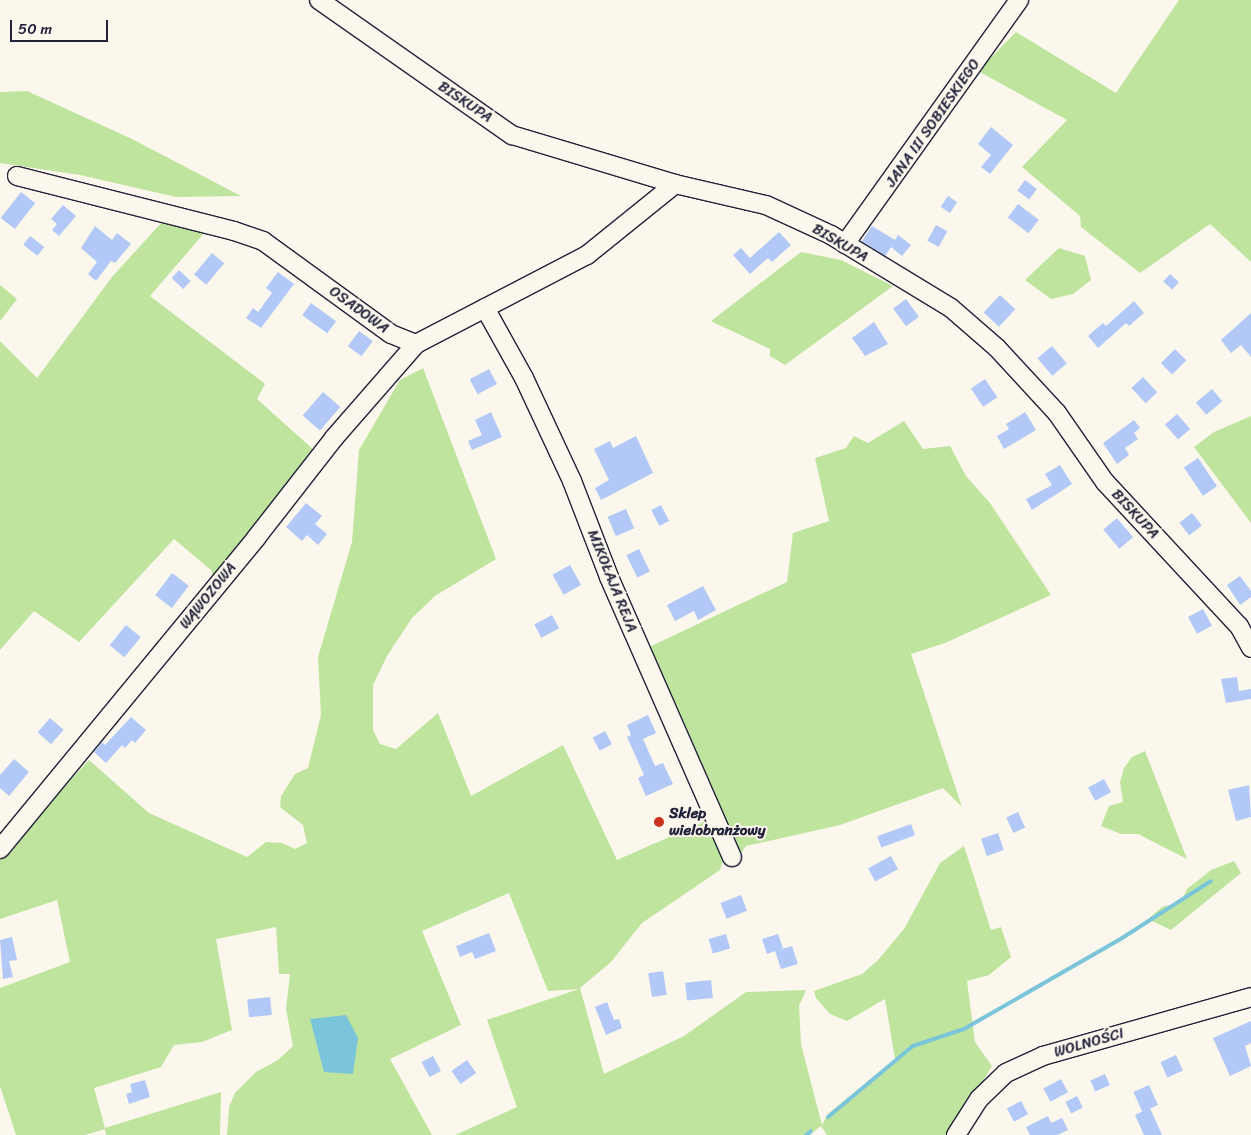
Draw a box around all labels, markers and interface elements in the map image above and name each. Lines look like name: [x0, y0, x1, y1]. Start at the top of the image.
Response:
scale bar: [12, 10, 110, 42]
text: 50 m: [18, 16, 52, 42]
street label: JANA III SOBIESKIEGO: [882, 55, 984, 191]
street label: BISKUPA: [435, 77, 495, 127]
street label: BISKUPA: [809, 220, 871, 266]
street label: OSADOWA: [326, 282, 392, 338]
street label: BISKUPA: [1108, 485, 1162, 543]
street label: MIKOŁAJA REJA: [583, 527, 641, 635]
street label: WĄWOZOWA: [176, 559, 240, 633]
place label: Sklep wielobranżowy: [669, 804, 766, 839]
marker: Sklep wielobranżowy: [653, 816, 665, 828]
street label: WOLNOŚCI: [1052, 1024, 1126, 1062]

